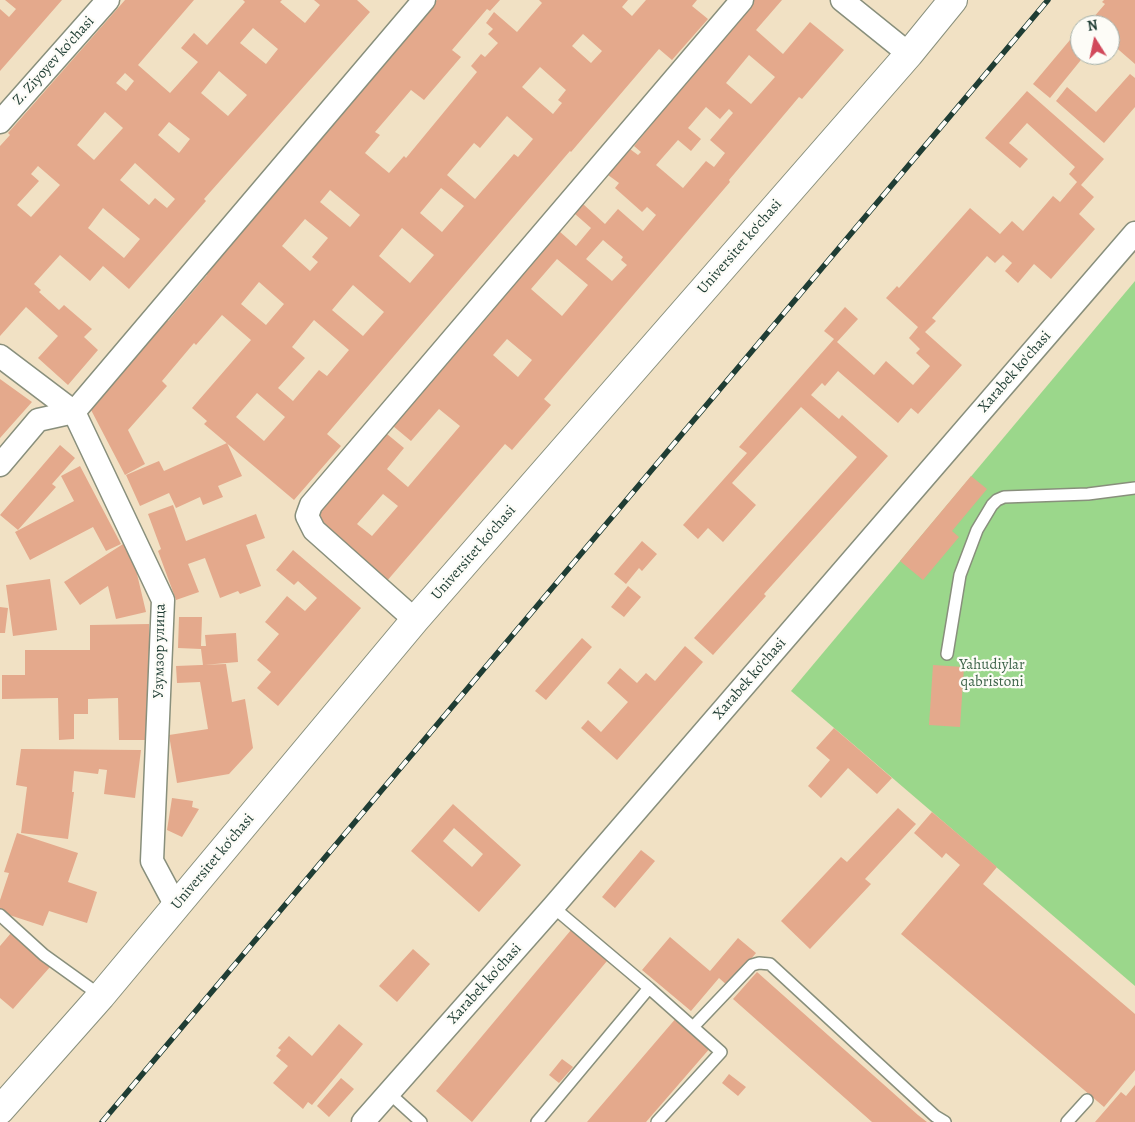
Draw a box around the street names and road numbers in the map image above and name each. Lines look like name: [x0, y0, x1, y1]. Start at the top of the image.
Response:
street label: Z. Ziyoyev ko'chasi: [9, 13, 99, 109]
street label: Universitet kо‘chasi: [694, 196, 786, 298]
street label: Xarabek ko'chasi: [975, 328, 1055, 416]
street label: Universitet kо‘chasi: [428, 502, 520, 604]
street label: Узумзор улица: [150, 603, 170, 699]
street label: Xarabek ko'chasi: [710, 635, 790, 723]
street label: Universitet kо‘chasi: [168, 810, 258, 914]
street label: Xarabek ko'chasi: [444, 940, 526, 1028]

